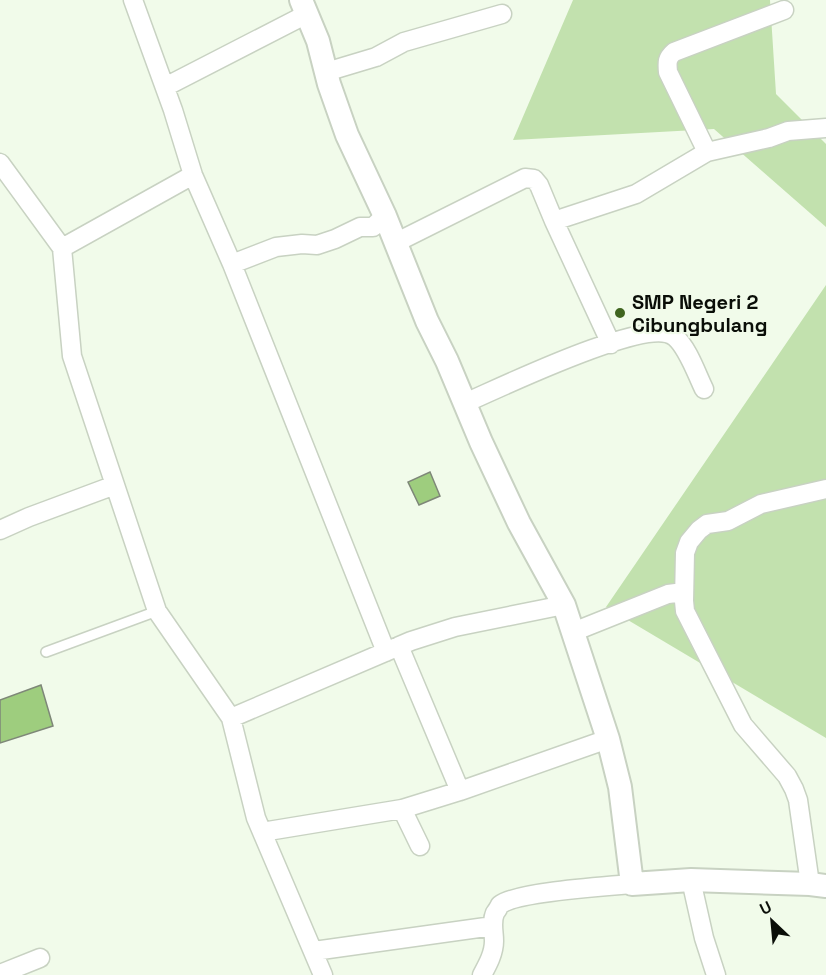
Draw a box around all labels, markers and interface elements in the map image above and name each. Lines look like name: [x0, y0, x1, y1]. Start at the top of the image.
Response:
place label: SMP Negeri 2 Cibungbulang: [632, 289, 767, 338]
marker: SMP Negeri 2 Cibungbulang: [613, 306, 627, 320]
north arrow: [742, 891, 802, 951]
text: U: [756, 896, 775, 920]

